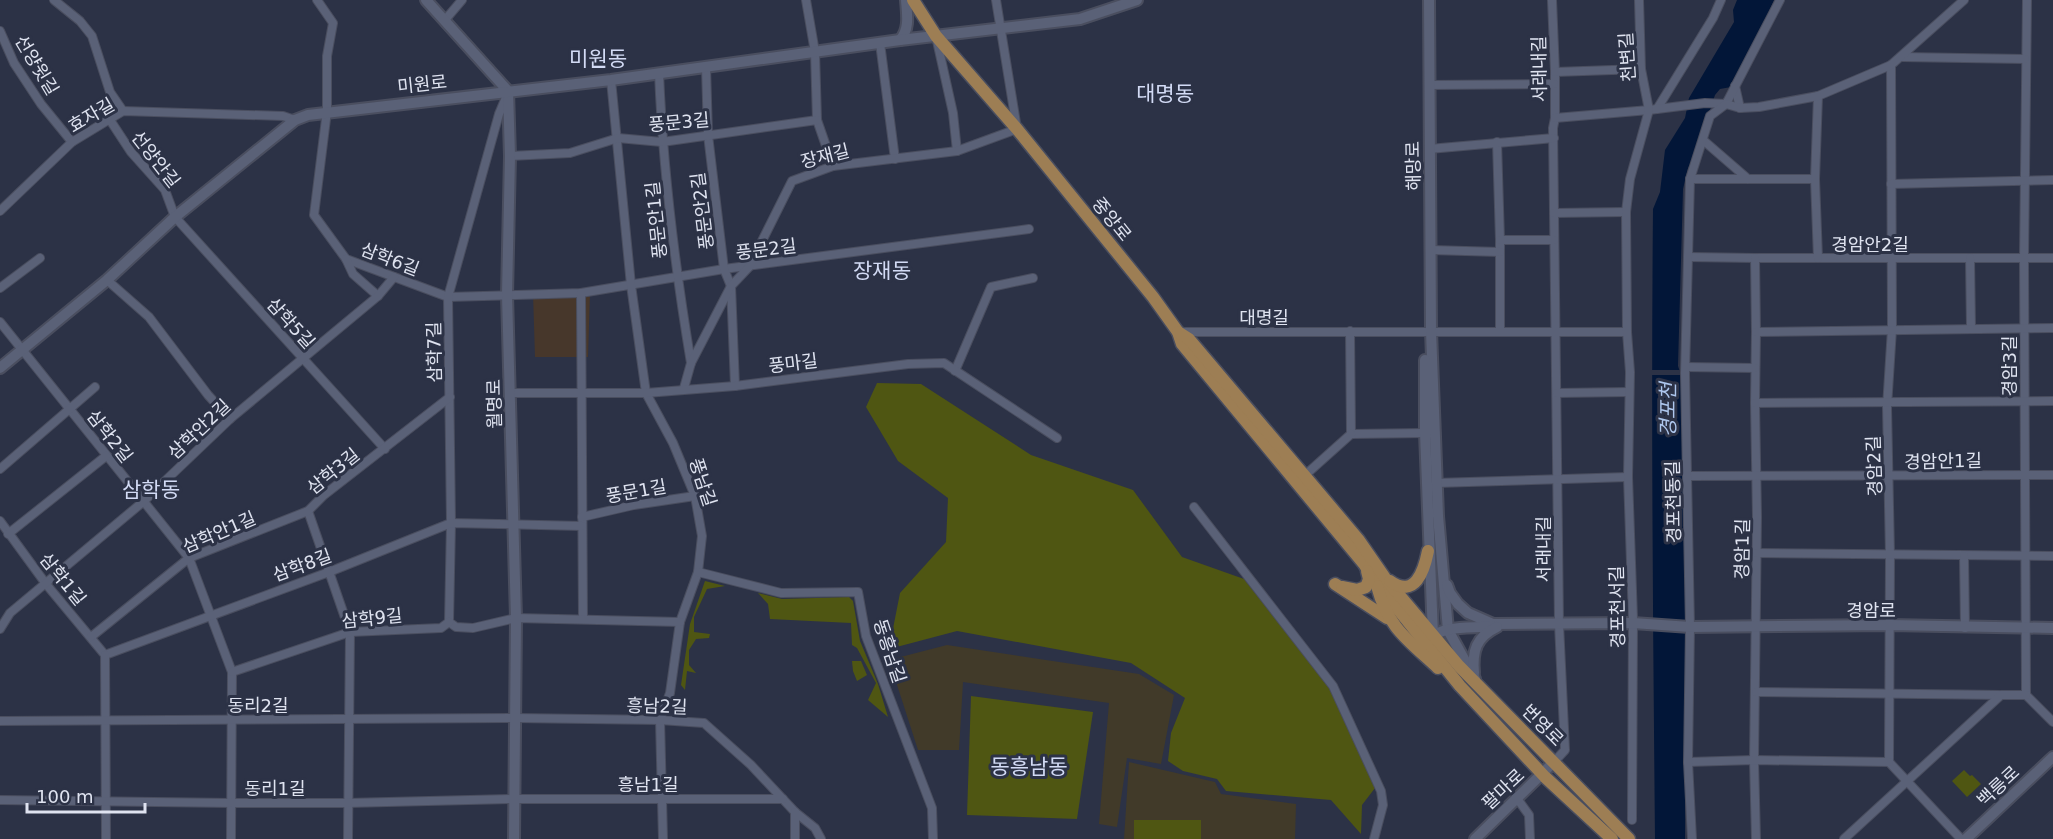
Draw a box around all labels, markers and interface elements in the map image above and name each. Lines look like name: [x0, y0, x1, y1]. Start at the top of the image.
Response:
street label: 선양윗길: [11, 31, 63, 99]
street label: 천변길: [1615, 31, 1639, 83]
street label: 서래내길: [1528, 36, 1550, 102]
district label: 미원동: [569, 47, 627, 71]
street label: 미원로: [396, 71, 448, 97]
district label: 대명동: [1136, 82, 1194, 106]
street label: 효자길: [64, 93, 118, 137]
street label: 풍문3길: [648, 109, 710, 135]
street label: 선양안길: [127, 126, 185, 192]
street label: 장재길: [798, 140, 852, 172]
street label: 해망로: [1402, 141, 1424, 191]
street label: 풍문안2길: [687, 171, 717, 251]
street label: 풍문안1길: [641, 180, 671, 260]
street label: 중앙로: [1088, 193, 1136, 245]
street label: 경암안2길: [1831, 234, 1909, 255]
street label: 풍문2길: [734, 235, 798, 263]
street label: 삼학6길: [358, 238, 422, 280]
district label: 장재동: [853, 259, 911, 283]
street label: 삼학5길: [263, 293, 319, 353]
street label: 대명길: [1239, 307, 1289, 328]
street label: 삼학7길: [423, 321, 445, 383]
street label: 경암3길: [1999, 335, 2020, 397]
street label: 풍마길: [767, 350, 819, 376]
street label: 월명로: [483, 379, 505, 429]
water label: 경포천: [1656, 380, 1680, 438]
street label: 삼학안2길: [163, 395, 235, 463]
street label: 삼학2길: [83, 405, 137, 467]
street label: 경암2길: [1862, 435, 1886, 497]
street label: 삼학3길: [303, 444, 363, 498]
street label: 경암안1길: [1904, 450, 1982, 472]
street label: 풍남길: [685, 455, 721, 509]
street label: 경포천동길: [1662, 460, 1684, 544]
street label: 풍문1길: [604, 475, 668, 507]
district label: 삼학동: [122, 478, 180, 502]
street label: 삼학안1길: [179, 507, 259, 557]
street label: 서래내길: [1533, 516, 1554, 582]
street label: 경암1길: [1731, 518, 1753, 580]
street label: 삼학8길: [270, 545, 334, 585]
street label: 삼학1길: [36, 549, 90, 609]
street label: 경포천서길: [1606, 565, 1628, 649]
street label: 경암로: [1846, 600, 1896, 621]
street label: 삼학9길: [340, 604, 404, 632]
street label: 동흥남길: [870, 616, 910, 686]
street label: 흥남2길: [626, 694, 688, 718]
street label: 동리2길: [227, 695, 289, 716]
street label: 번영로: [1518, 700, 1568, 750]
district label: 동흥남동: [990, 755, 1068, 779]
street label: 백릉로: [1973, 761, 2023, 811]
street label: 팔마로: [1478, 764, 1528, 814]
street label: 흥남1길: [617, 774, 679, 795]
scale bar: [27, 776, 146, 814]
street label: 동리1길: [244, 778, 306, 799]
text: 100 m: [36, 786, 94, 807]

